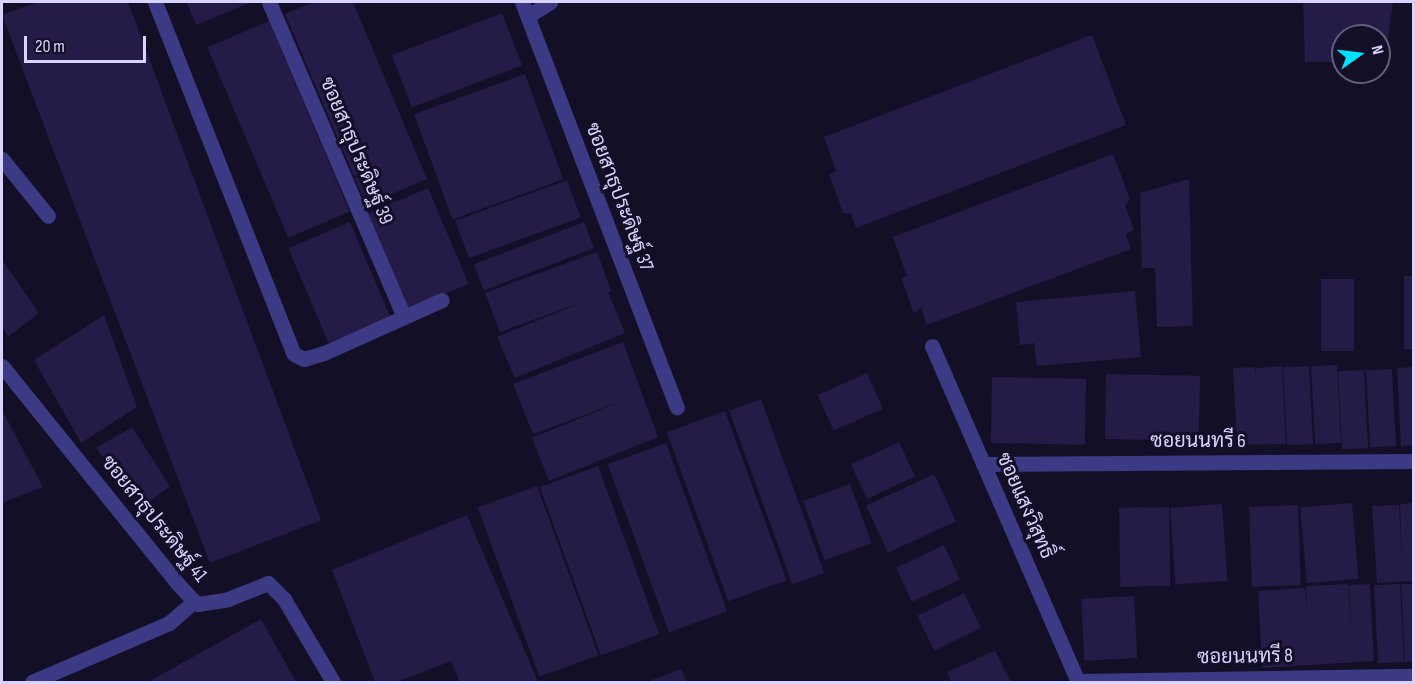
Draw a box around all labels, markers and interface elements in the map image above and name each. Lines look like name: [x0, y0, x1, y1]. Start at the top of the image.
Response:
scale bar: [27, 24, 148, 62]
north arrow: [1331, 24, 1391, 84]
text: 20 m: [35, 36, 65, 57]
text: N: [1367, 44, 1387, 56]
street label: ซอยสาธุประดิษฐ์ 39: [314, 74, 398, 228]
street label: ซอยสาธุประดิษฐ์ 37: [580, 119, 658, 275]
street label: ซอยนนทรี 6: [1150, 429, 1246, 453]
street label: ซอยแสงวิสุทธิ์: [991, 449, 1059, 563]
street label: ซอยสาธุประดิษฐ์ 41: [96, 451, 212, 587]
street label: ซอยนนทรี 8: [1197, 644, 1293, 670]

